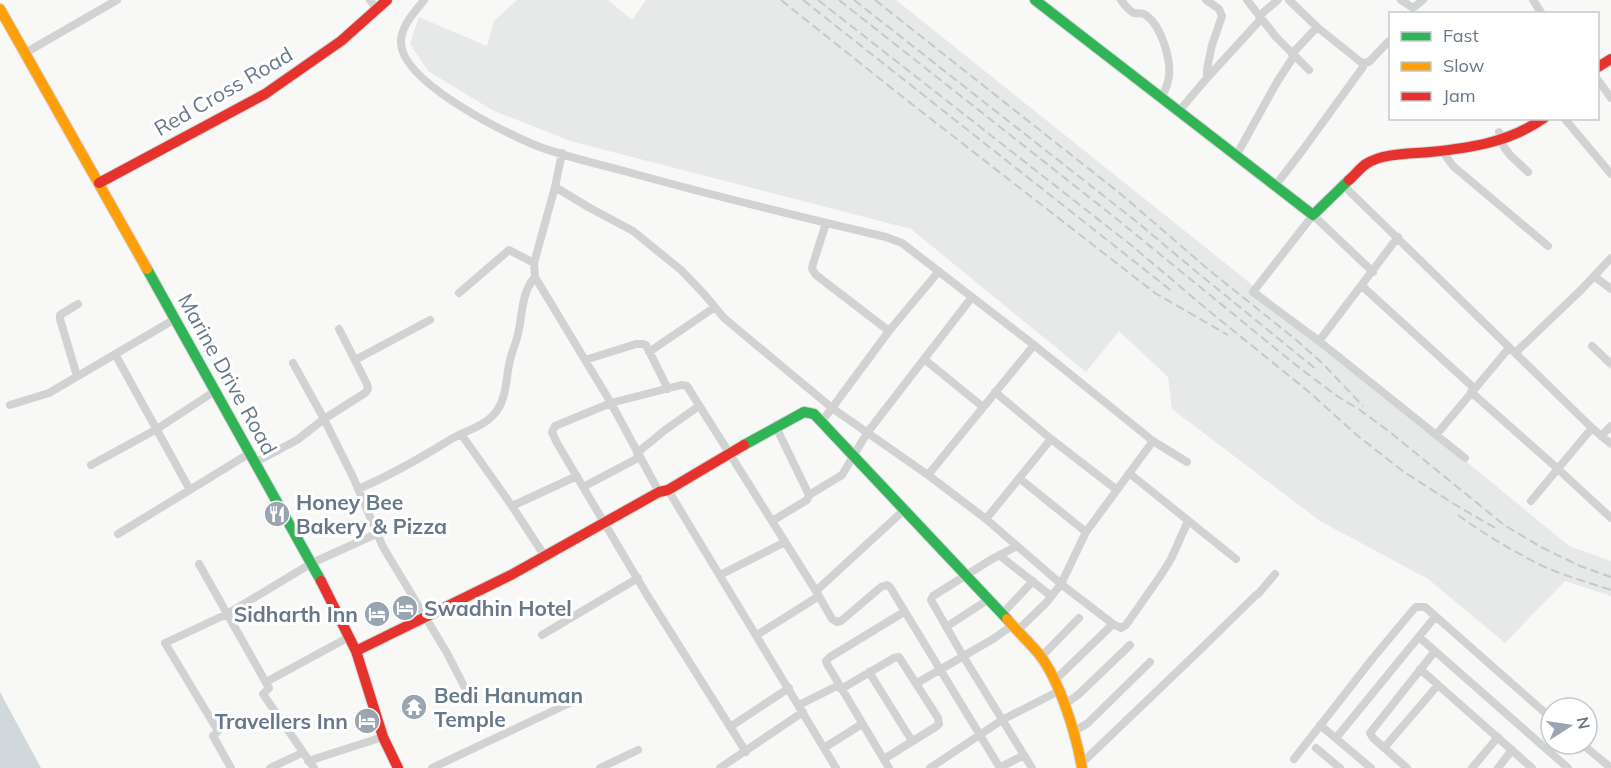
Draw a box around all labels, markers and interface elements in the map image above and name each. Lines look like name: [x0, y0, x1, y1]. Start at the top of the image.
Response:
legend: [1389, 12, 1599, 120]
text: Fast: [1443, 24, 1479, 47]
street label: Red Cross Road: [149, 41, 297, 141]
text: Slow: [1443, 54, 1485, 77]
text: Jam: [1443, 84, 1476, 107]
street label: Marine Drive Road: [173, 289, 283, 459]
place label: Honey Bee Bakery & Pizza: [296, 489, 447, 539]
restaurant icon: Honey Bee Bakery & Pizza: [262, 499, 292, 529]
hotel icon: Swadhin Hotel: [390, 593, 420, 623]
place label: Swadhin Hotel: [424, 595, 572, 621]
hotel icon: Sidharth Inn: [362, 599, 392, 629]
place label: Sidharth Inn: [234, 601, 358, 627]
place label: Bedi Hanuman Temple: [434, 682, 583, 732]
temple icon: Bedi Hanuman Temple: [399, 692, 429, 722]
north arrow: [1539, 696, 1599, 756]
hotel icon: Travellers Inn: [352, 706, 382, 736]
place label: Travellers Inn: [215, 708, 348, 734]
text: N: [1573, 715, 1595, 731]

